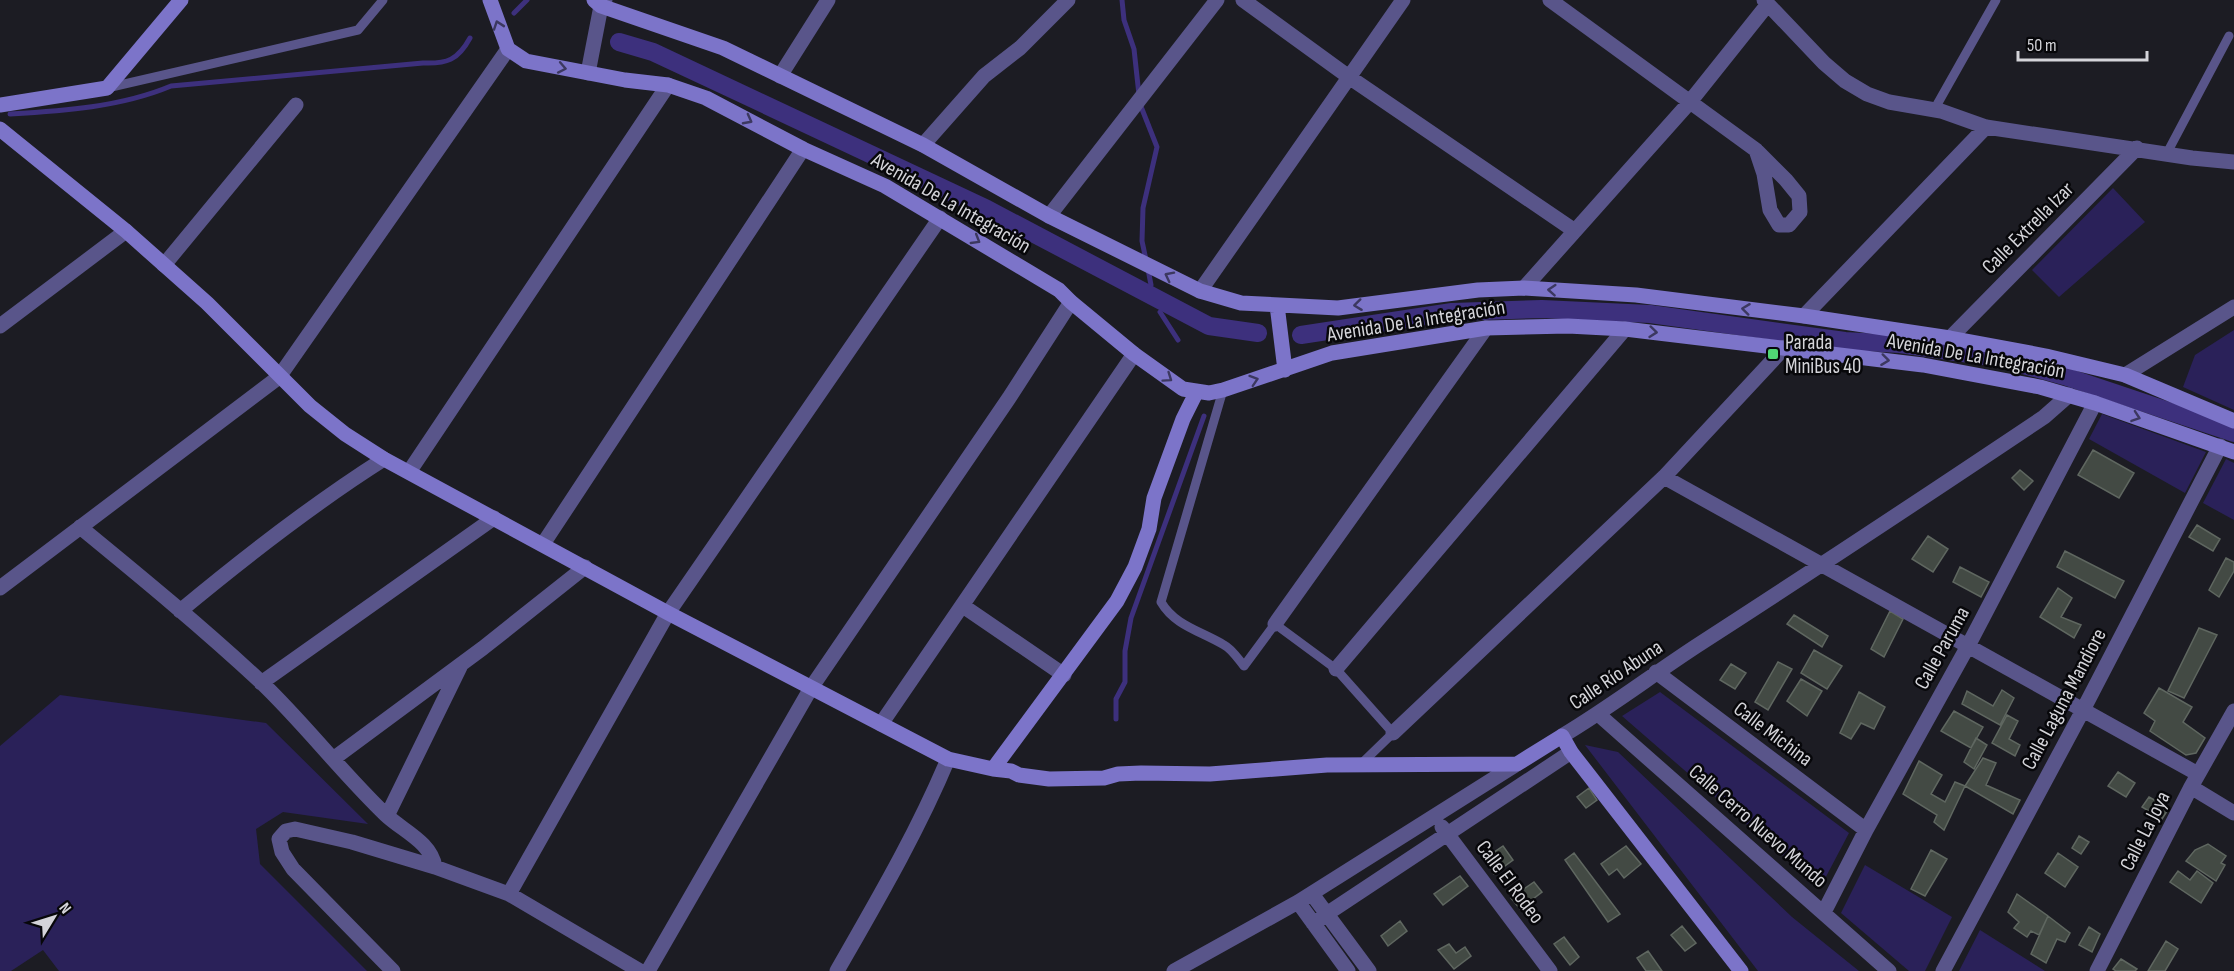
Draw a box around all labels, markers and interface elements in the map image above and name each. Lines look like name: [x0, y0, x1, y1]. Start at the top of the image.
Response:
one-way arrow: [493, 20, 506, 30]
scale bar: [2018, 24, 2147, 62]
text: 50 m: [2027, 35, 2057, 56]
one-way arrow: [557, 61, 567, 74]
one-way arrow: [742, 113, 752, 124]
street label: Avenida De La Integración: [866, 147, 1035, 259]
street label: Calle Extrella Izar: [1977, 177, 2079, 279]
one-way arrow: [970, 232, 980, 244]
one-way arrow: [1164, 271, 1175, 283]
one-way arrow: [1548, 284, 1557, 297]
street label: Avenida De La Integración: [1324, 295, 1507, 348]
one-way arrow: [1354, 298, 1363, 311]
one-way arrow: [1742, 303, 1751, 316]
one-way arrow: [1649, 326, 1658, 338]
street label: Avenida De La Integración: [1884, 328, 2067, 384]
place label: Parada MiniBus 40: [1785, 330, 1861, 379]
marker: Parada MiniBus 40: [1766, 347, 1780, 361]
one-way arrow: [1880, 354, 1889, 366]
one-way arrow: [1161, 371, 1172, 382]
one-way arrow: [1248, 375, 1259, 387]
one-way arrow: [2130, 410, 2141, 423]
street label: Calle Paruma: [1909, 602, 1975, 694]
street label: Calle Laguna Mandiore: [2016, 624, 2112, 774]
street label: Calle Río Abuna: [1565, 635, 1667, 715]
street label: Calle Michina: [1729, 696, 1817, 772]
street label: Calle Cerro Nuevo Mundo: [1684, 759, 1832, 893]
street label: Calle La Joya: [2114, 787, 2176, 875]
street label: Calle El Rodeo: [1471, 836, 1549, 928]
north arrow: [24, 887, 84, 947]
text: N: [55, 899, 75, 918]

